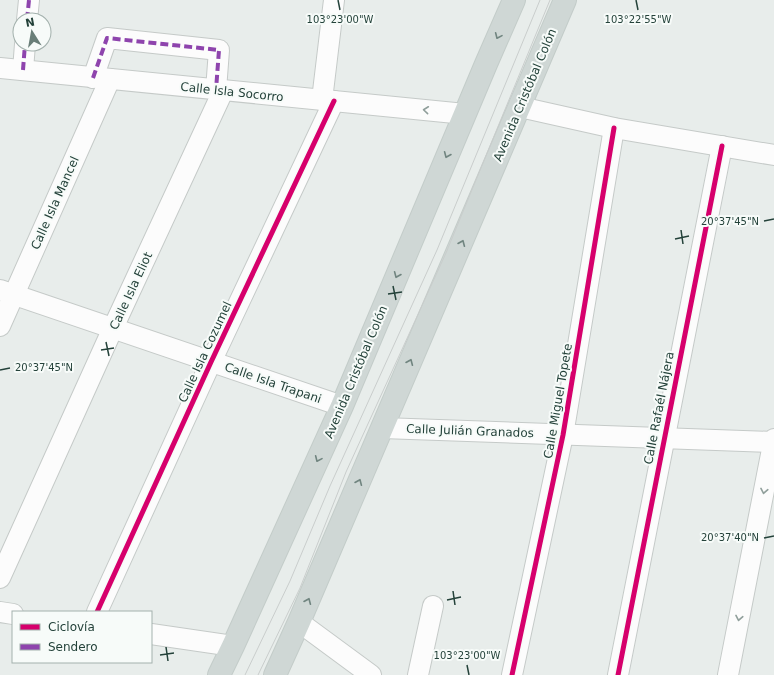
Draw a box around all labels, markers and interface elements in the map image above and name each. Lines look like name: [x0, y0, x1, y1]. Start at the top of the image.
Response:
north arrow: [12, 12, 52, 52]
text: 103°23'00"W: [307, 14, 373, 25]
text: 103°22'55"W: [605, 14, 671, 25]
text: N: [24, 15, 36, 30]
street label: Avenida Cristóbal Colón: [491, 27, 559, 163]
one-way arrow: [495, 32, 503, 39]
street label: Calle Isla Socorro: [180, 80, 284, 104]
one-way arrow: [423, 106, 429, 115]
one-way arrow: [444, 152, 452, 159]
street label: Calle Isla Mancel: [28, 154, 82, 252]
text: 20°37'45"N: [701, 216, 759, 227]
one-way arrow: [457, 239, 465, 247]
street label: Calle Isla Eliot: [107, 250, 155, 332]
one-way arrow: [394, 271, 402, 278]
street label: Calle Isla Cozumel: [175, 299, 235, 405]
street label: Avenida Cristóbal Colón: [322, 304, 390, 440]
street label: Calle Miguel Topete: [541, 342, 575, 460]
street label: Calle Rafaél Nájera: [641, 350, 677, 466]
one-way arrow: [406, 359, 414, 366]
street label: Calle Isla Trapani: [223, 360, 323, 406]
text: 20°37'45"N: [15, 362, 73, 373]
street label: Calle Julián Granados: [406, 422, 534, 440]
one-way arrow: [315, 454, 323, 462]
one-way arrow: [354, 478, 362, 486]
one-way arrow: [760, 488, 769, 494]
text: 20°37'40"N: [701, 532, 759, 543]
one-way arrow: [303, 598, 311, 606]
legend: [12, 611, 152, 663]
one-way arrow: [736, 615, 744, 621]
text: Ciclovía: [48, 620, 95, 634]
text: Sendero: [48, 640, 98, 654]
text: 103°23'00"W: [434, 650, 500, 661]

